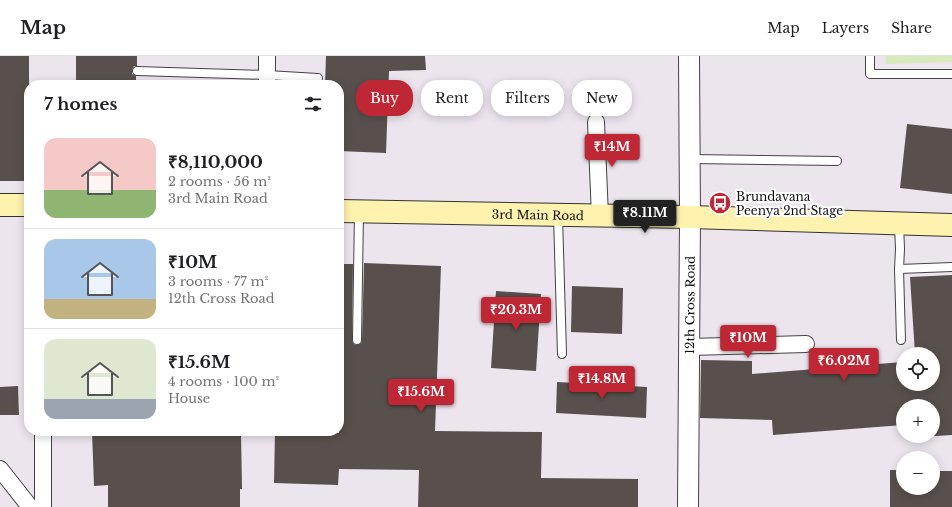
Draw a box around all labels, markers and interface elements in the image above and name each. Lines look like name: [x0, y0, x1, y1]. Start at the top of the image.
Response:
text: Map: [20, 16, 66, 39]
text: Map: [767, 19, 800, 37]
text: Layers: [822, 19, 869, 37]
text: Share: [891, 19, 932, 37]
chip: Buy: [356, 80, 413, 116]
chip: Rent: [421, 80, 483, 116]
chip: Filters: [491, 80, 564, 116]
chip: New: [572, 80, 632, 116]
icon: filters: [302, 93, 324, 115]
text: 7 homes: [44, 94, 117, 115]
pin: ₹14M: [588, 134, 636, 168]
text: ₹14M: [594, 138, 630, 155]
text: ₹8,110,000: [168, 152, 263, 173]
icon: home: [76, 154, 124, 202]
text: 2 rooms · 56 m²: [168, 173, 271, 190]
place label: Brundavana Peenya 2nd Stage: [736, 189, 843, 218]
text: 3rd Main Road: [168, 190, 268, 207]
bus stop icon: Brundavana Peenya 2nd Stage: [707, 190, 733, 216]
pin: ₹8.11M: [612, 200, 678, 234]
text: ₹8.11M: [622, 204, 668, 221]
street label: 3rd Main Road: [492, 206, 584, 223]
text: ₹10M: [168, 252, 217, 273]
icon: home: [76, 255, 124, 303]
street label: 12th Cross Road: [682, 256, 697, 354]
text: 3 rooms · 77 m²: [168, 273, 268, 290]
text: 12th Cross Road: [168, 290, 275, 307]
pin: ₹20.3M: [483, 297, 549, 331]
text: ₹20.3M: [490, 301, 542, 318]
pin: ₹10M: [724, 325, 772, 359]
text: ₹10M: [729, 329, 767, 346]
map controls: [896, 347, 940, 495]
button: locate: [896, 347, 940, 391]
pin: ₹6.02M: [811, 348, 877, 382]
text: ₹15.6M: [168, 352, 230, 373]
text: ₹6.02M: [818, 352, 870, 369]
icon: home: [76, 355, 124, 403]
pin: ₹14.8M: [569, 366, 635, 400]
text: ₹14.8M: [578, 370, 626, 387]
text: 4 rooms · 100 m²: [168, 373, 279, 390]
pin: ₹15.6M: [388, 379, 454, 413]
text: ₹15.6M: [397, 383, 445, 400]
text: House: [168, 390, 210, 407]
button: +: [896, 399, 940, 443]
button: −: [896, 451, 940, 495]

